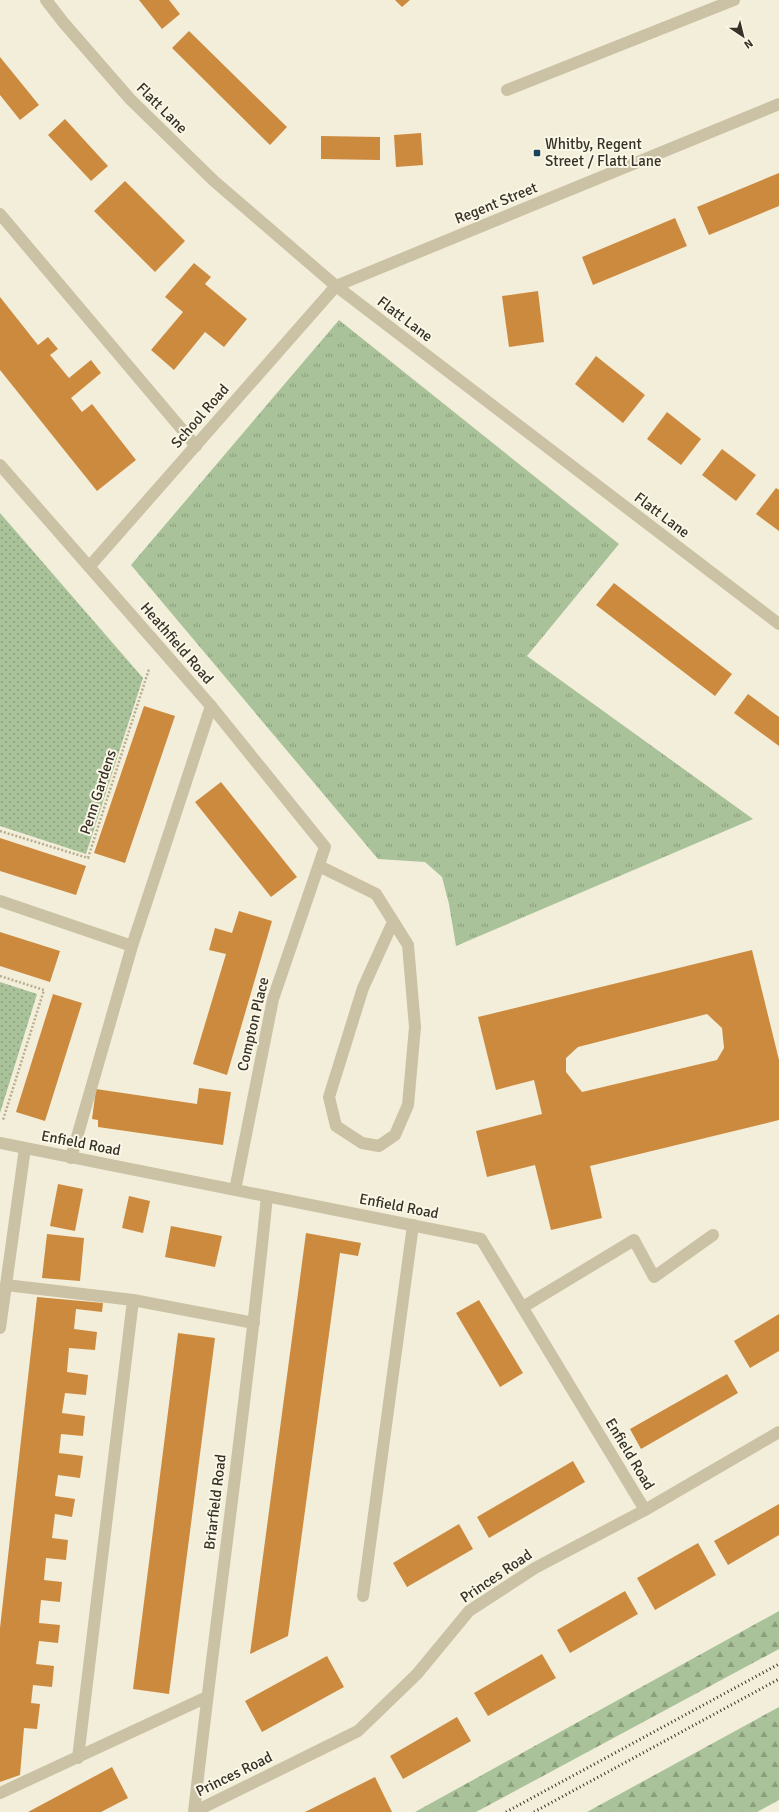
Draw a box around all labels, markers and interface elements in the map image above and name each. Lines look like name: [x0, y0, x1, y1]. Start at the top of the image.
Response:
north arrow: [723, 16, 763, 56]
text: N: [742, 36, 755, 51]
street label: Flatt Lane: [133, 79, 191, 137]
place label: Whitby, Regent Street / Flatt Lane: [545, 135, 661, 170]
marker: Whitby, Regent Street / Flatt Lane: [532, 148, 542, 158]
street label: Regent Street: [452, 178, 540, 228]
street label: Flatt Lane: [374, 292, 436, 346]
street label: School Road: [167, 380, 233, 452]
street label: Flatt Lane: [631, 488, 693, 542]
street label: Heathfield Road: [137, 598, 217, 688]
street label: Penn Gardens: [76, 747, 120, 837]
street label: Compton Place: [233, 975, 273, 1073]
street label: Enfield Road: [40, 1126, 122, 1160]
street label: Enfield Road: [358, 1189, 440, 1223]
street label: Enfield Road: [602, 1415, 658, 1493]
street label: Briarfield Road: [200, 1453, 230, 1551]
street label: Princes Road: [457, 1545, 535, 1607]
street label: Princes Road: [193, 1748, 275, 1800]

